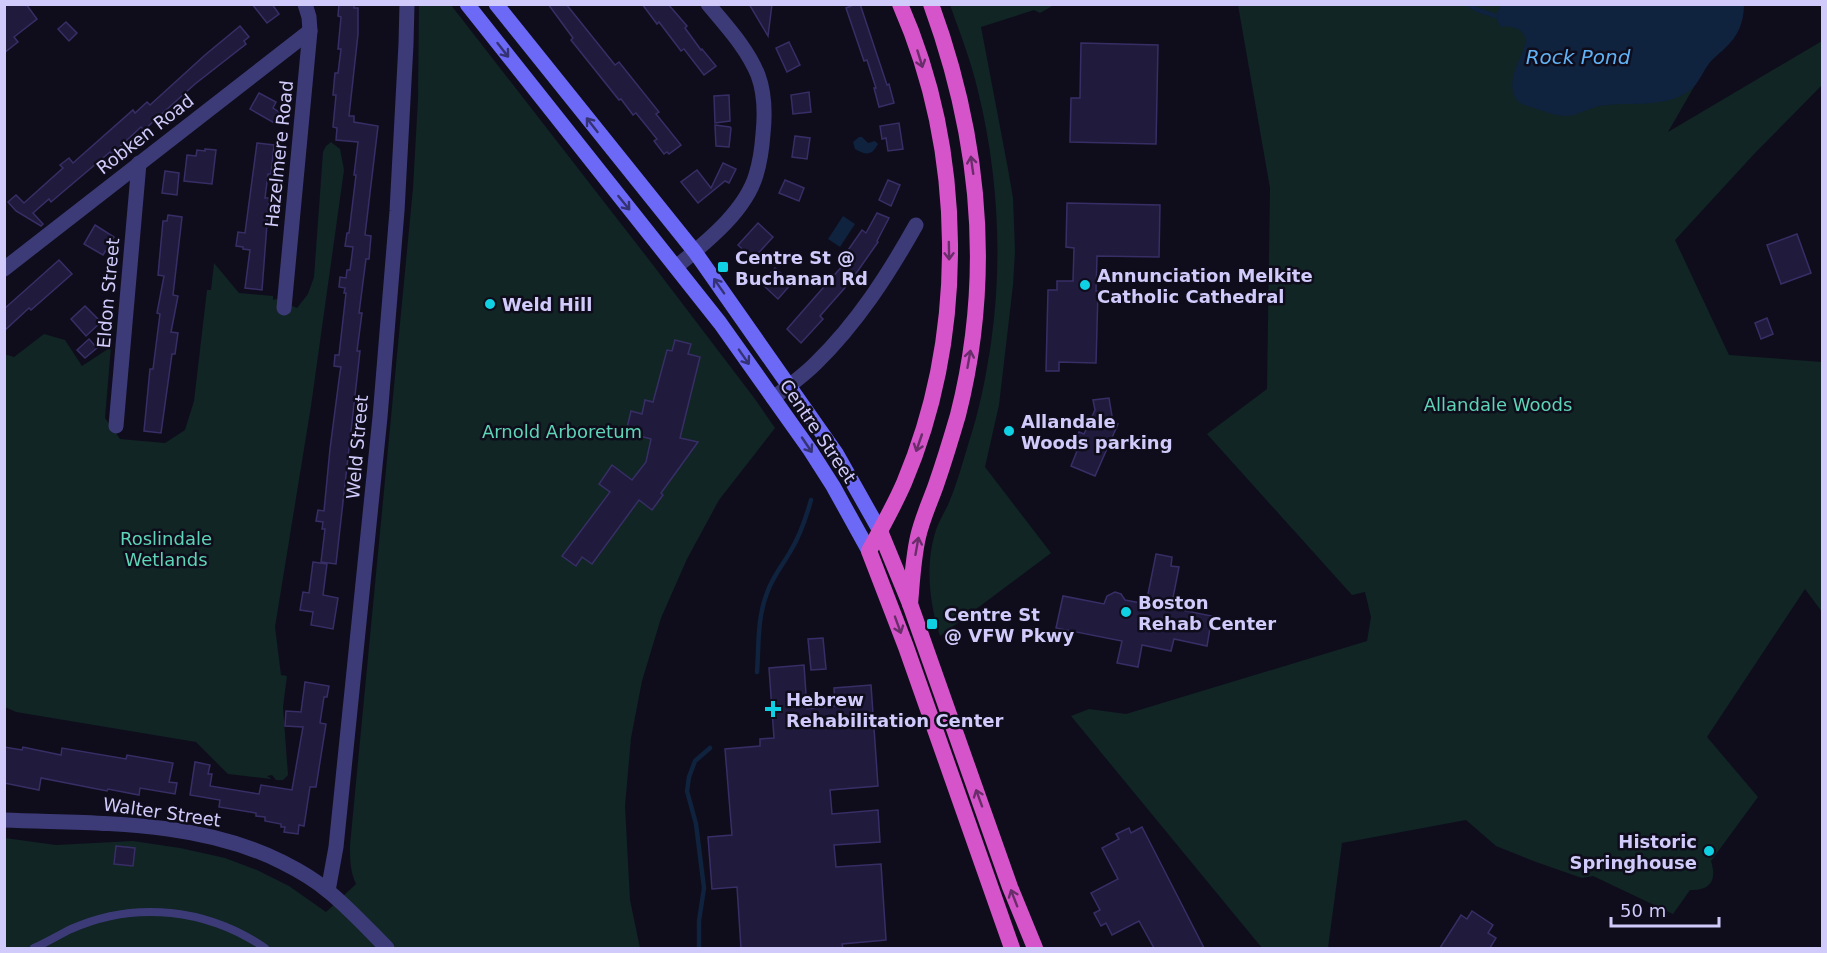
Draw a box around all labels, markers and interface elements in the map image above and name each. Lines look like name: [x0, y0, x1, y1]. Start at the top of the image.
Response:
one-way arrow: [496, 42, 509, 58]
water label: Rock Pond: [1526, 45, 1631, 69]
one-way arrow: [915, 49, 926, 68]
street label: Hazelmere Road: [261, 79, 297, 229]
street label: Robken Road: [92, 90, 198, 178]
one-way arrow: [585, 117, 598, 133]
one-way arrow: [966, 155, 977, 175]
one-way arrow: [617, 195, 631, 210]
street label: Eldon Street: [93, 237, 123, 349]
one-way arrow: [943, 241, 955, 261]
place label: Centre St @ Buchanan Rd: [735, 247, 868, 289]
marker: Centre St @ Buchanan Rd: [716, 260, 730, 274]
place label: Annunciation Melkite Catholic Cathedral: [1097, 265, 1313, 307]
marker: Annunciation Melkite Catholic Cathedral: [1078, 278, 1092, 292]
one-way arrow: [713, 279, 725, 295]
place label: Weld Hill: [502, 294, 592, 315]
marker: Weld Hill: [483, 297, 497, 311]
one-way arrow: [738, 348, 750, 365]
one-way arrow: [964, 349, 975, 369]
street label: Centre Street: [776, 375, 860, 487]
street label: Weld Street: [342, 394, 372, 500]
park label: Allandale Woods: [1424, 394, 1572, 415]
place label: Allandale Woods parking: [1021, 411, 1173, 453]
park label: Arnold Arboretum: [482, 421, 642, 442]
marker: Allandale Woods parking: [1002, 424, 1016, 438]
one-way arrow: [912, 433, 923, 452]
one-way arrow: [801, 437, 813, 453]
park label: Roslindale Wetlands: [120, 528, 212, 570]
one-way arrow: [911, 537, 922, 556]
place label: Boston Rehab Center: [1138, 592, 1276, 634]
place label: Centre St @ VFW Pkwy: [944, 604, 1074, 646]
marker: Boston Rehab Center: [1119, 605, 1133, 619]
one-way arrow: [893, 615, 904, 634]
marker: Centre St @ VFW Pkwy: [925, 617, 939, 631]
place label: Hebrew Rehabilitation Center: [786, 689, 1003, 731]
marker: Hebrew Rehabilitation Center: [764, 700, 782, 718]
one-way arrow: [972, 789, 983, 808]
street label: Walter Street: [102, 793, 222, 831]
place label: Historic Springhouse: [1569, 831, 1697, 873]
marker: Historic Springhouse: [1702, 844, 1716, 858]
one-way arrow: [1008, 889, 1019, 908]
scale bar: [1611, 890, 1719, 928]
text: 50 m: [1620, 900, 1666, 921]

